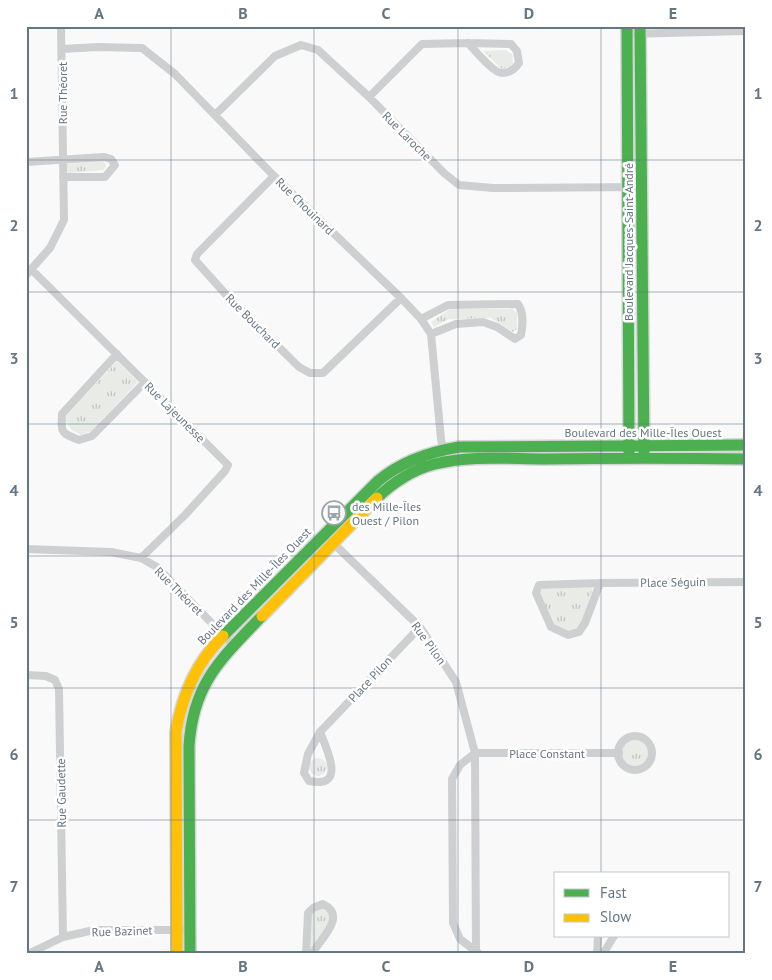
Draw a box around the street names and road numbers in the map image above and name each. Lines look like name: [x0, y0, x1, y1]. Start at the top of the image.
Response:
street label: Rue Théoret: [55, 62, 70, 124]
street label: Rue Laroche: [379, 108, 435, 164]
street label: Boulevard Jacques-Saint-André: [621, 163, 636, 321]
street label: Rue Chouinard: [273, 174, 337, 238]
street label: Rue Bouchard: [223, 291, 283, 351]
street label: Rue Lajeunesse: [142, 379, 208, 445]
street label: Boulevard des Mille-Îles Ouest: [565, 425, 721, 440]
street label: Boulevard des Mille-Îles Ouest: [194, 524, 314, 648]
street label: Rue Théoret: [152, 564, 206, 618]
street label: Place Séguin: [640, 574, 706, 590]
street label: Rue Pilon: [408, 619, 450, 667]
street label: Place Pilon: [345, 653, 395, 705]
street label: Place Constant: [509, 746, 585, 761]
street label: Rue Gaudette: [53, 758, 69, 828]
street label: Rue Bazinet: [91, 922, 153, 940]

